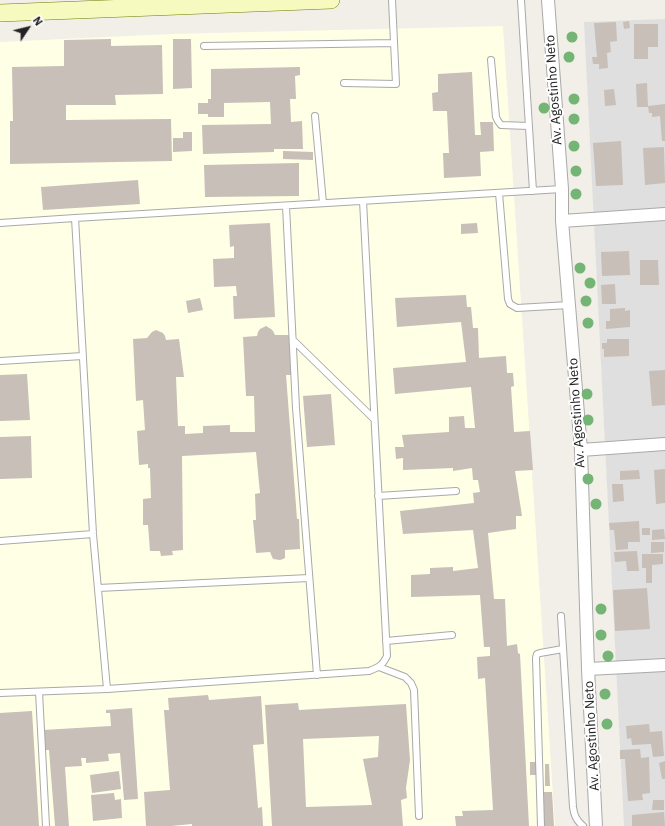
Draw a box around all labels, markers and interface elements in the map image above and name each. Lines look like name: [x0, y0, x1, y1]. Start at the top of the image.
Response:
north arrow: [8, 8, 48, 48]
text: N: [30, 14, 46, 28]
street label: Av. Agostinho Neto: [542, 35, 566, 145]
street label: Av. Agostinho Neto: [565, 358, 589, 468]
street label: Av. Agostinho Neto: [581, 681, 603, 791]

